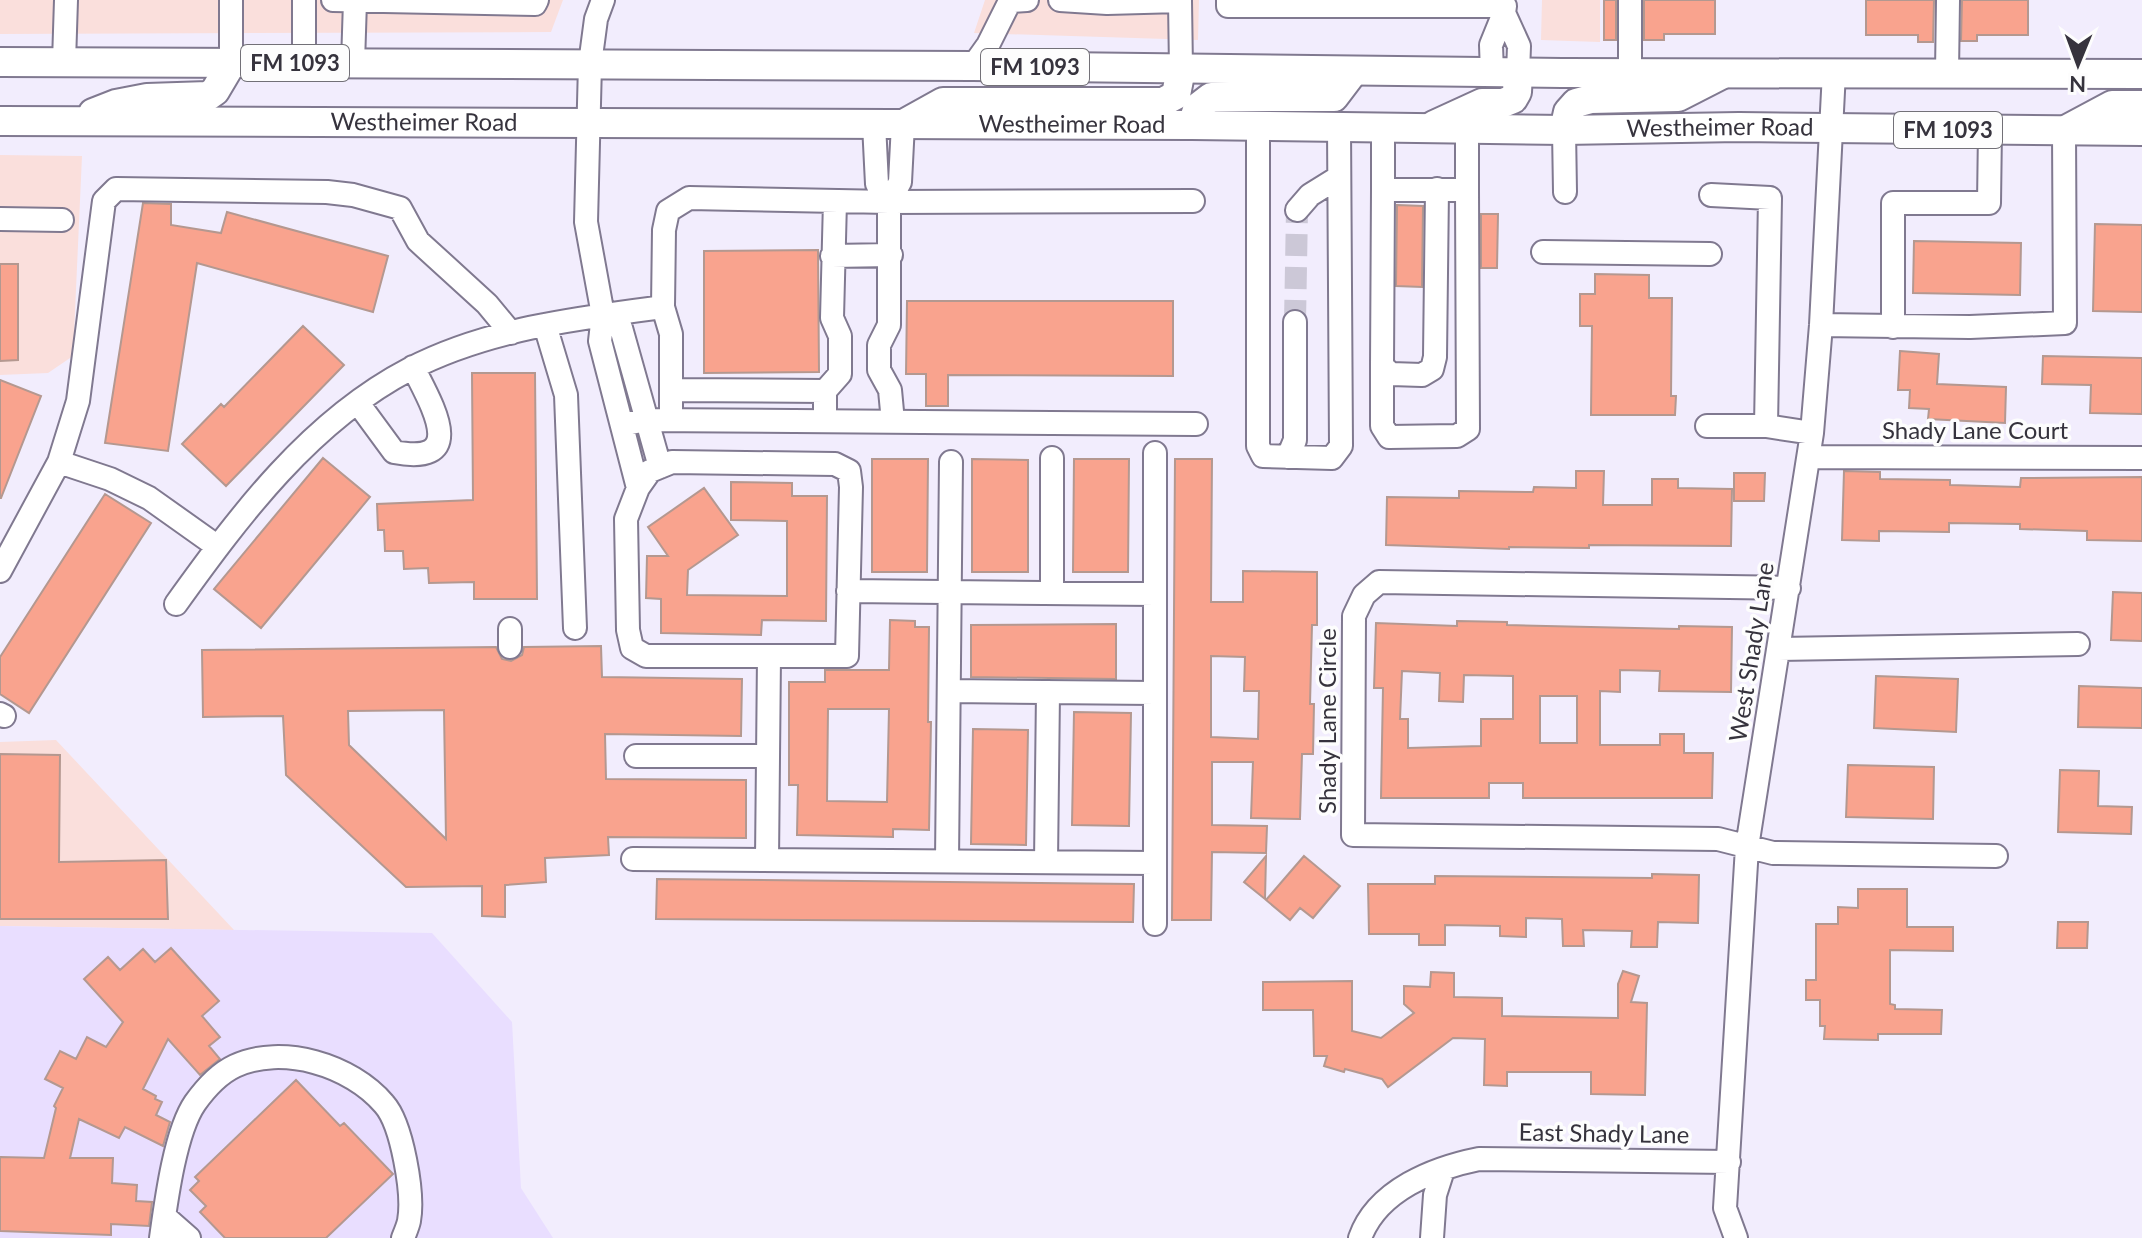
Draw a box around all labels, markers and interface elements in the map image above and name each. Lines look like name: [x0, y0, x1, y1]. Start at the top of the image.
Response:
north arrow: [2038, 24, 2118, 104]
road number: FM 1093: [241, 45, 349, 81]
road number: FM 1093: [981, 49, 1089, 85]
text: N: [2069, 71, 2086, 98]
street label: Westheimer Road: [330, 106, 518, 136]
street label: Westheimer Road: [978, 108, 1166, 138]
street label: Westheimer Road: [1626, 111, 1814, 142]
road number: FM 1093: [1894, 112, 2002, 148]
street label: Shady Lane Court: [1882, 415, 2068, 444]
street label: West Shady Lane: [1722, 560, 1779, 743]
street label: Shady Lane Circle: [1312, 628, 1341, 814]
street label: East Shady Lane: [1518, 1117, 1690, 1148]

